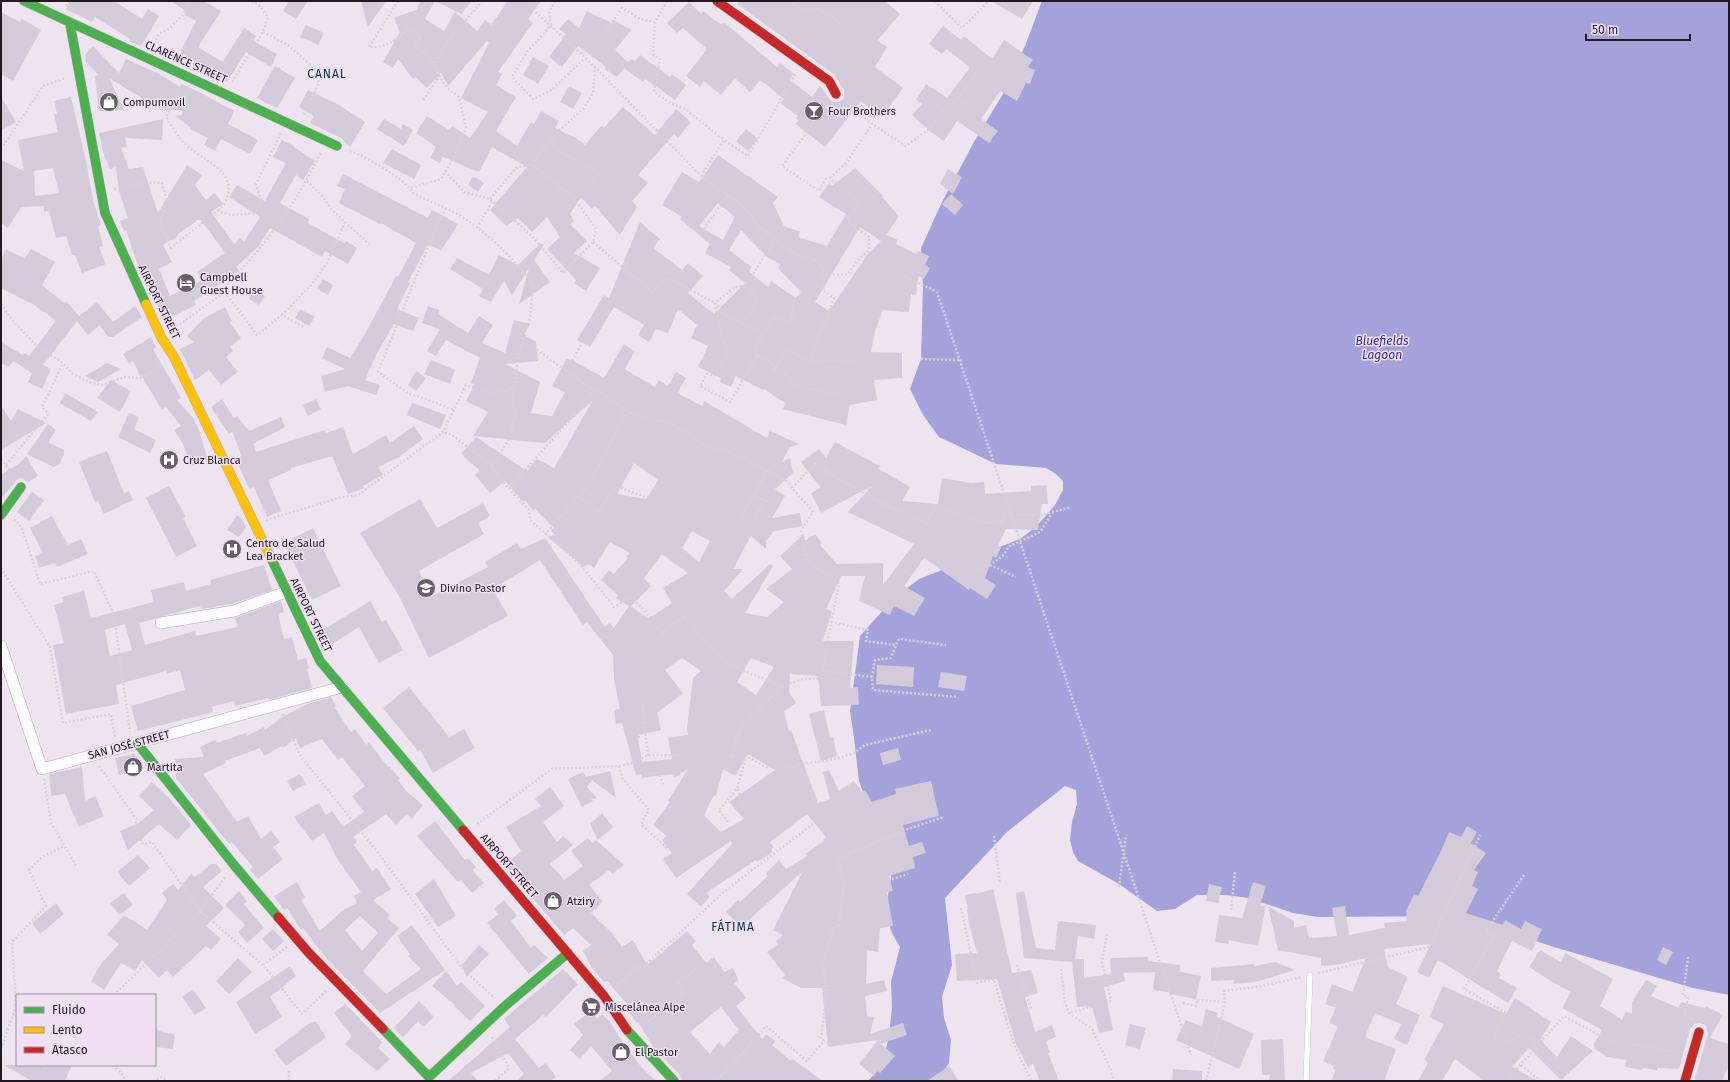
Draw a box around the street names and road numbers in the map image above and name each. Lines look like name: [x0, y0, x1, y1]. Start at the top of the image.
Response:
street label: CLARENCE STREET: [143, 38, 229, 86]
street label: AIRPORT STREET: [135, 263, 183, 341]
street label: AIRPORT STREET: [287, 576, 335, 654]
street label: SAN JOSÉ STREET: [86, 727, 172, 762]
street label: AIRPORT STREET: [478, 831, 541, 901]

